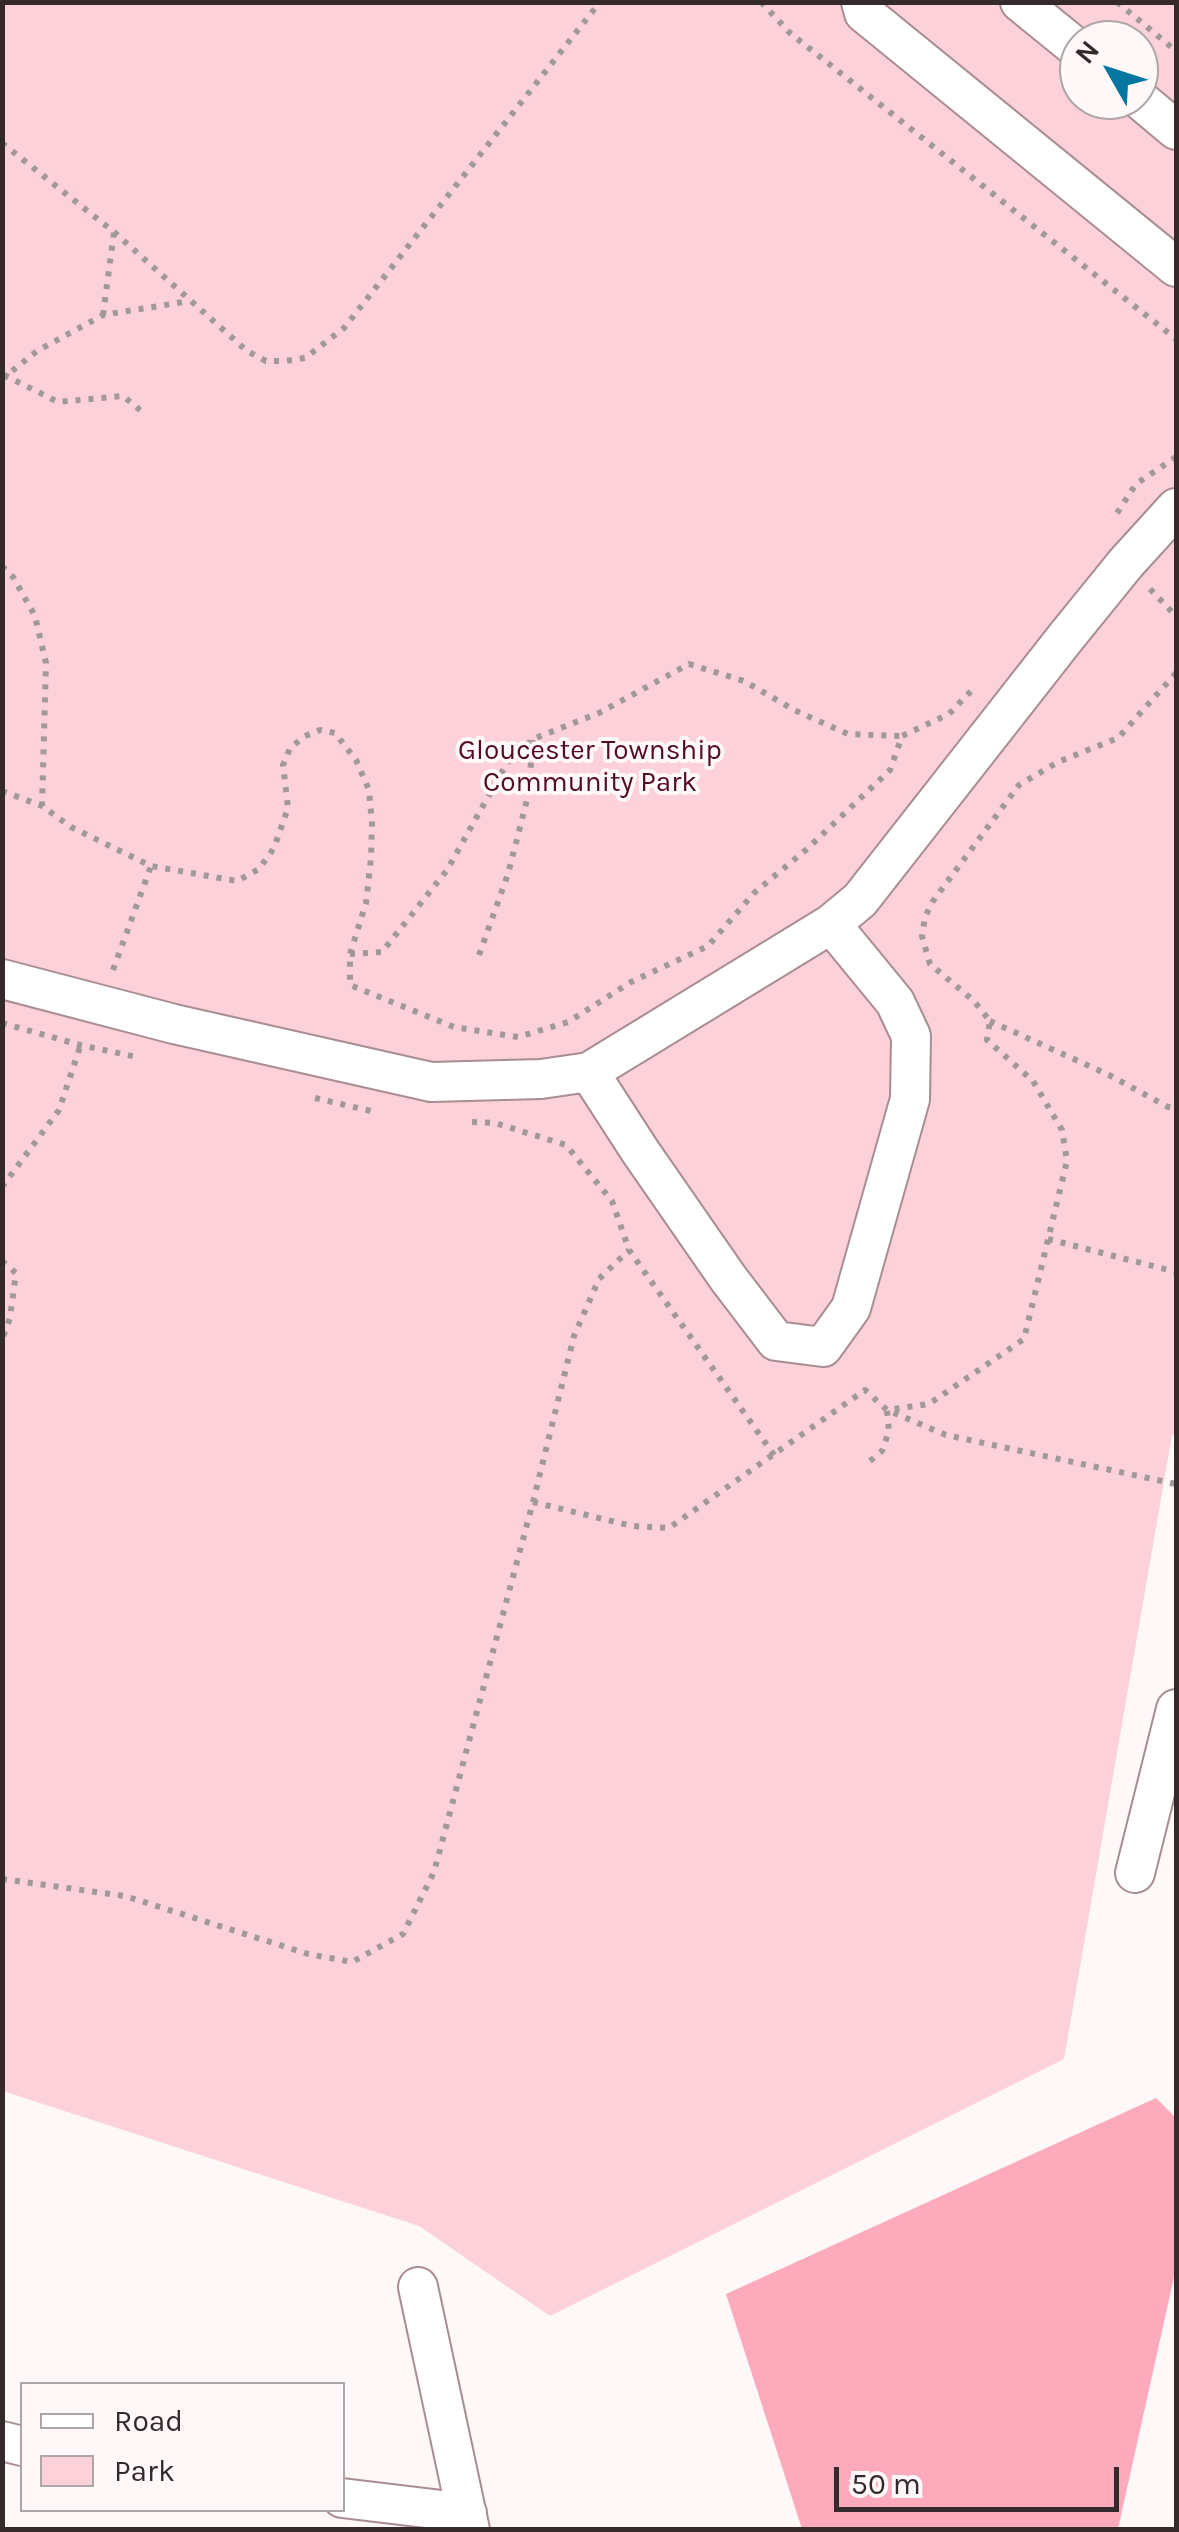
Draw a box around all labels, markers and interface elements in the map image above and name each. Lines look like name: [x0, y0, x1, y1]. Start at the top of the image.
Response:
north arrow: [1059, 20, 1159, 120]
text: N: [1068, 34, 1106, 70]
park label: Gloucester Township Community Park: [458, 734, 722, 800]
legend: [20, 2382, 345, 2512]
text: Road: [114, 2403, 183, 2439]
scale bar: [839, 2447, 1124, 2509]
text: Park: [114, 2453, 175, 2489]
text: 50 m: [851, 2466, 921, 2502]

